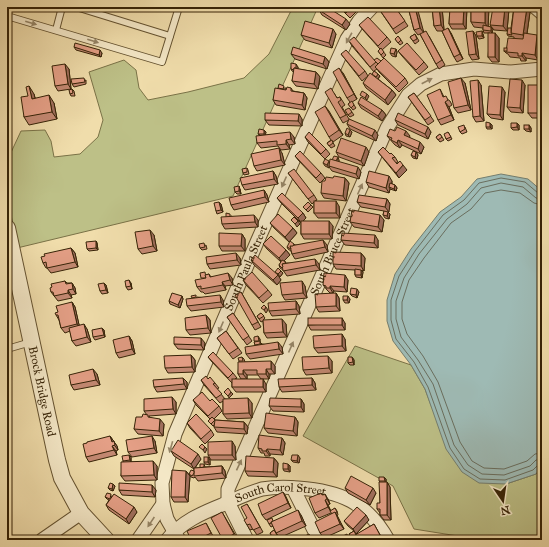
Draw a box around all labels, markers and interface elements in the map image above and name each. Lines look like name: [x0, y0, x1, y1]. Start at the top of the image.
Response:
one-way arrow: [26, 20, 38, 26]
one-way arrow: [345, 32, 352, 44]
one-way arrow: [87, 38, 99, 44]
one-way arrow: [421, 77, 433, 84]
one-way arrow: [281, 176, 287, 188]
one-way arrow: [357, 183, 363, 195]
street label: South Bruce Street: [307, 205, 358, 297]
street label: South Paula Street: [221, 222, 271, 313]
one-way arrow: [218, 321, 224, 332]
one-way arrow: [289, 340, 295, 352]
street label: Brock Bridge Road: [26, 345, 59, 438]
one-way arrow: [168, 441, 174, 453]
one-way arrow: [236, 460, 242, 471]
street label: South Carol Street: [233, 480, 328, 505]
north arrow: [483, 481, 523, 521]
text: N: [498, 503, 511, 518]
one-way arrow: [147, 517, 155, 527]

